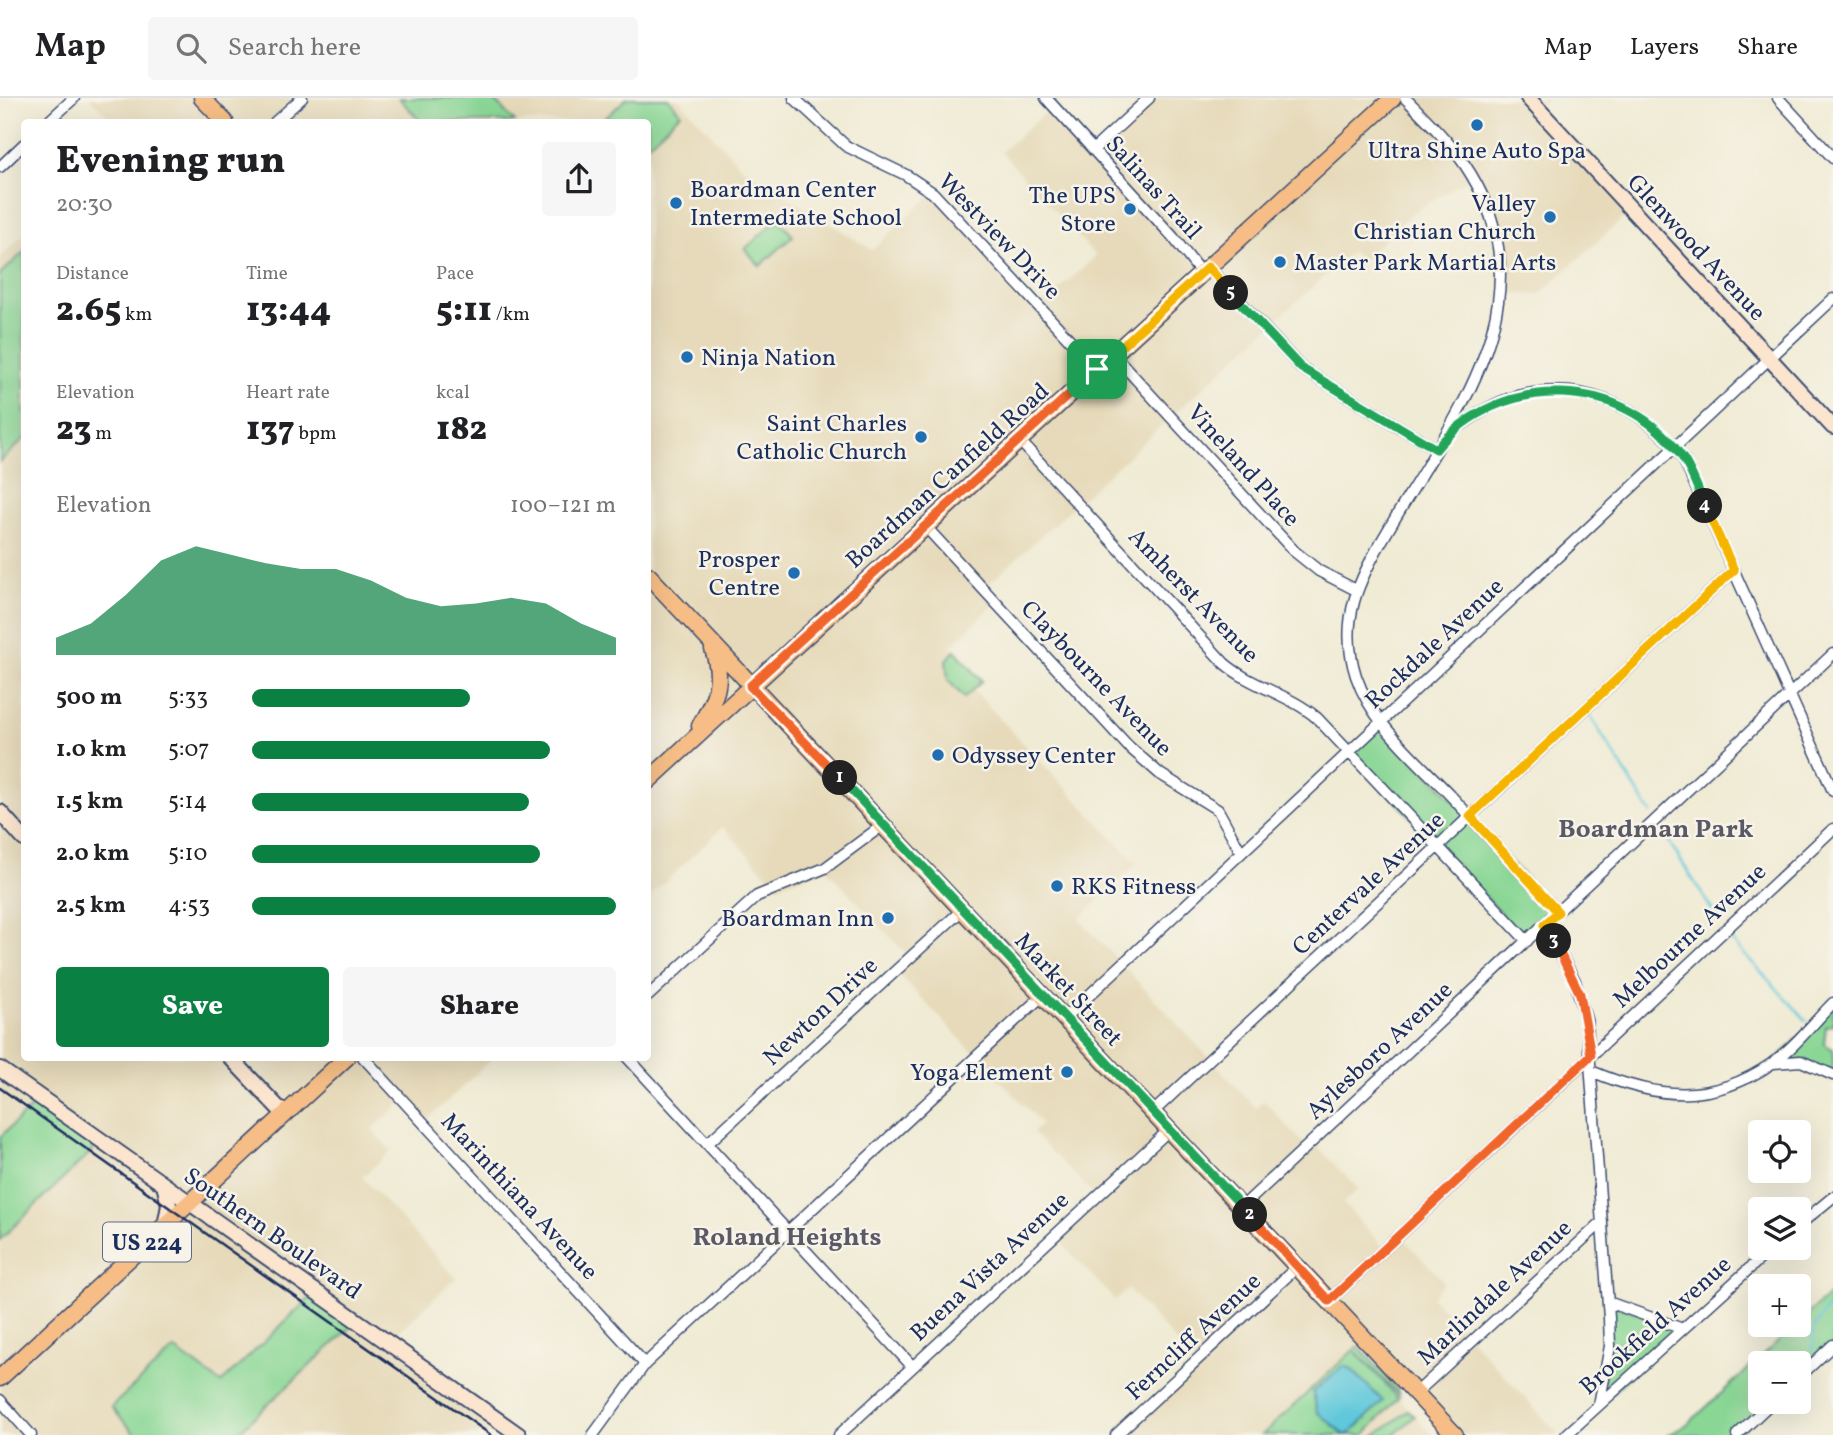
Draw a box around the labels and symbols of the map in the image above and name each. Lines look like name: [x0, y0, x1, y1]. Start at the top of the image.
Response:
marker: Ultra Shine Auto Spa: [1469, 117, 1485, 133]
street label: Salinas Trail: [1096, 129, 1209, 248]
place label: Ultra Shine Auto Spa: [1368, 135, 1586, 169]
street label: Westview Drive: [929, 166, 1068, 308]
street label: Glenwood Avenue: [1618, 167, 1773, 330]
place label: Boardman Center Intermediate School: [690, 174, 902, 236]
place label: The UPS Store: [1029, 180, 1116, 242]
place label: Valley Christian Church: [1354, 188, 1536, 250]
marker: Boardman Center Intermediate School: [668, 195, 684, 211]
marker: The UPS Store: [1122, 201, 1138, 217]
marker: Valley Christian Church: [1542, 209, 1558, 225]
place label: Master Park Martial Arts: [1294, 247, 1556, 281]
marker: Master Park Martial Arts: [1272, 254, 1288, 270]
pin: 5: [1214, 276, 1248, 310]
pin: [1067, 339, 1127, 399]
place label: Ninja Nation: [701, 342, 836, 376]
marker: Ninja Nation: [679, 349, 695, 365]
street label: Boardman Canfield Road: [839, 376, 1058, 577]
street label: Vineland Place: [1178, 397, 1307, 535]
place label: Saint Charles Catholic Church: [737, 408, 907, 470]
marker: Saint Charles Catholic Church: [913, 429, 929, 445]
pin: 4: [1688, 488, 1722, 524]
street label: Amherst Avenue: [1119, 521, 1266, 671]
place label: Prosper Centre: [698, 544, 780, 606]
marker: Prosper Centre: [786, 565, 802, 581]
street label: Rockdale Avenue: [1358, 571, 1512, 718]
street label: Claybourne Avenue: [1012, 594, 1179, 765]
place label: Odyssey Center: [952, 740, 1116, 774]
marker: Odyssey Center: [930, 747, 946, 763]
pin: 1: [822, 760, 858, 796]
street label: Centervale Avenue: [1286, 805, 1453, 964]
district label: Boardman Park: [1558, 812, 1754, 848]
street label: Melbourne Avenue: [1606, 856, 1775, 1017]
place label: RKS Fitness: [1071, 871, 1196, 905]
marker: RKS Fitness: [1049, 878, 1065, 894]
place label: Boardman Inn: [721, 903, 874, 937]
marker: Boardman Inn: [880, 910, 896, 926]
pin: 3: [1536, 924, 1572, 958]
street label: Market Street: [1006, 926, 1129, 1055]
street label: Newton Drive: [756, 950, 886, 1075]
street label: Aylesboro Avenue: [1300, 974, 1461, 1128]
place label: Yoga Element: [910, 1057, 1053, 1091]
marker: Yoga Element: [1059, 1064, 1075, 1080]
street label: Marinthiana Avenue: [432, 1106, 605, 1288]
street label: Southern Boulevard: [176, 1160, 368, 1309]
street label: Buena Vista Avenue: [903, 1185, 1078, 1350]
pin: 2: [1232, 1198, 1268, 1232]
street label: Marlindale Avenue: [1410, 1213, 1580, 1374]
district label: Roland Heights: [693, 1220, 881, 1256]
road number: US 224: [103, 1222, 191, 1261]
street label: Brookfield Avenue: [1573, 1249, 1740, 1404]
street label: Ferncliff Avenue: [1119, 1266, 1270, 1409]

